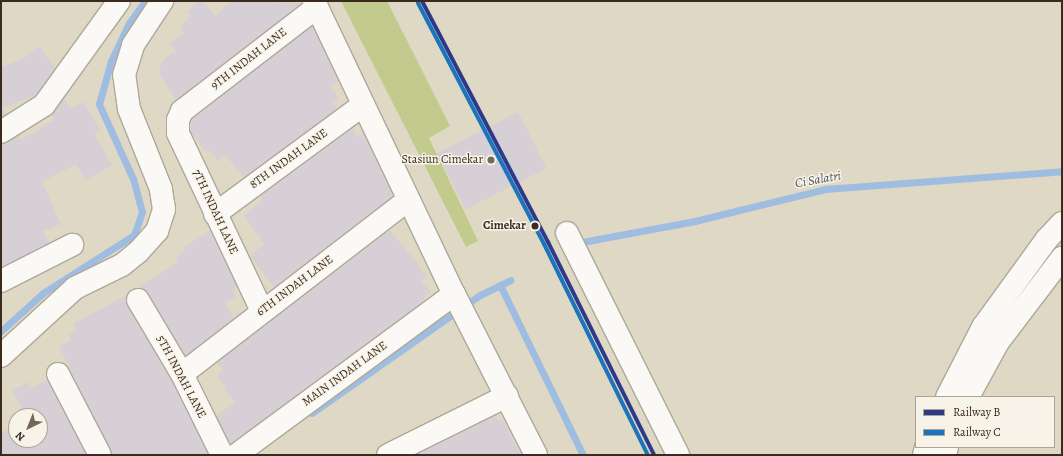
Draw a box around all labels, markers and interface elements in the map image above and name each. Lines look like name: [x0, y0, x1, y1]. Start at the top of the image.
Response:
street label: 9TH INDAH LANE: [208, 25, 290, 93]
street label: 8TH INDAH LANE: [247, 126, 331, 192]
place label: Stasiun Cimekar: [402, 153, 483, 167]
marker: Stasiun Cimekar: [486, 155, 496, 165]
street label: 7TH INDAH LANE: [189, 167, 241, 257]
water label: Ci Salatri: [794, 168, 842, 192]
place label: Cimekar: [483, 219, 526, 233]
marker: Cimekar: [529, 220, 541, 232]
street label: 6TH INDAH LANE: [254, 252, 336, 320]
street label: 5TH INDAH LANE: [153, 333, 209, 421]
street label: MAIN INDAH LANE: [300, 338, 390, 410]
legend: [915, 396, 1055, 448]
text: Railway B: [953, 404, 1001, 420]
north arrow: [8, 408, 48, 448]
text: Railway C: [953, 424, 1001, 440]
text: N: [12, 428, 28, 445]

